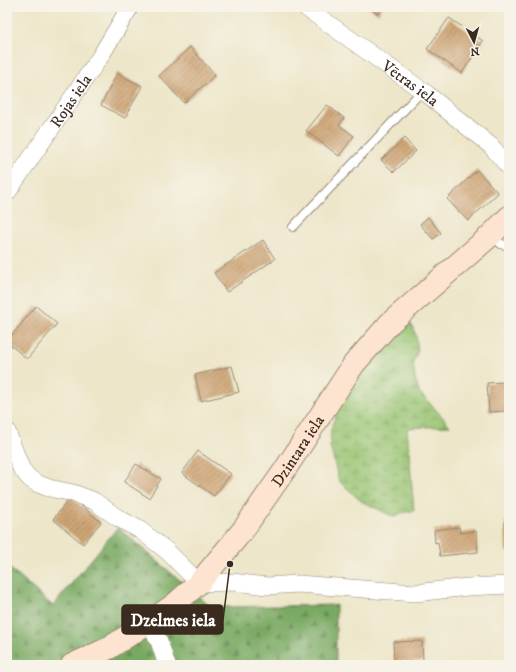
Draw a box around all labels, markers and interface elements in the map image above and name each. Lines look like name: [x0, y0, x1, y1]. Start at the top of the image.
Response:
north arrow: [454, 22, 494, 62]
text: N: [470, 44, 480, 58]
street label: Vētras iela: [377, 56, 443, 111]
street label: Rojas iela: [46, 70, 96, 132]
street label: Dzintara iela: [267, 411, 329, 491]
callout: Dzelmes iela: [122, 605, 223, 634]
text: Dzelmes iela: [130, 610, 216, 632]

